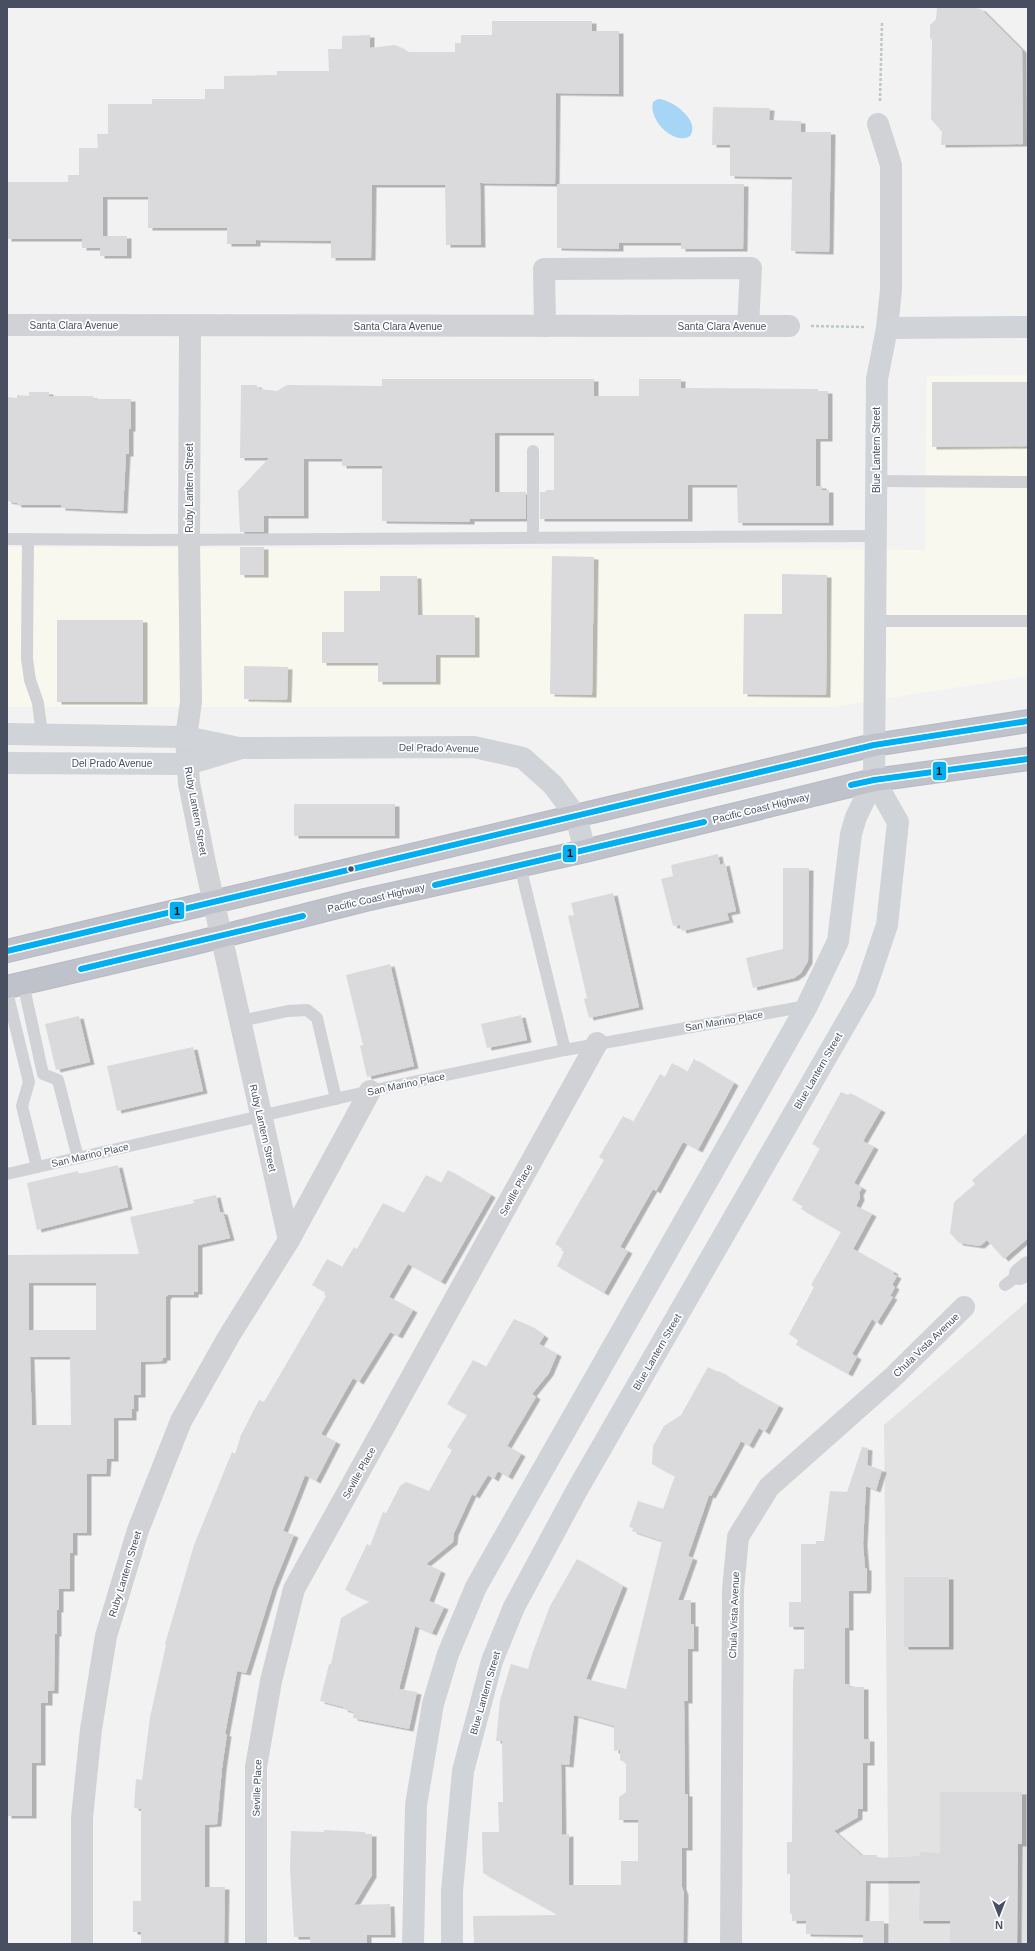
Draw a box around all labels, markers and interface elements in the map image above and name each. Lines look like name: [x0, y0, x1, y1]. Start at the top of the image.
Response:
street label: Santa Clara Avenue: [30, 320, 119, 331]
street label: Santa Clara Avenue: [354, 321, 443, 332]
street label: Santa Clara Avenue: [678, 321, 767, 332]
street label: Blue Lantern Street: [871, 407, 882, 493]
street label: Ruby Lantern Street: [184, 443, 195, 533]
street label: Del Prado Avenue: [399, 742, 480, 754]
street label: Del Prado Avenue: [72, 758, 153, 769]
line badge: 1: [932, 761, 947, 781]
text: 1: [936, 765, 942, 777]
street label: Ruby Lantern Street: [183, 766, 209, 856]
street label: Pacific Coast Highway: [711, 791, 811, 825]
line badge: 1: [562, 844, 577, 863]
text: 1: [567, 847, 573, 859]
unlabelled marker: [346, 864, 356, 874]
street label: Pacific Coast Highway: [326, 881, 426, 915]
line badge: 1: [169, 901, 185, 920]
text: 1: [174, 905, 180, 917]
street label: San Marino Place: [684, 1009, 764, 1033]
street label: Blue Lantern Street: [792, 1031, 844, 1111]
street label: San Marino Place: [366, 1070, 446, 1098]
street label: Ruby Lantern Street: [248, 1083, 278, 1173]
street label: San Marino Place: [50, 1141, 130, 1169]
street label: Seville Place: [497, 1162, 535, 1218]
street label: Chula Vista Avenue: [891, 1311, 961, 1379]
street label: Blue Lantern Street: [631, 1312, 683, 1392]
street label: Seville Place: [340, 1445, 378, 1501]
street label: Ruby Lantern Street: [107, 1529, 143, 1618]
street label: Chula Vista Avenue: [727, 1571, 741, 1659]
street label: Blue Lantern Street: [468, 1650, 502, 1736]
street label: Seville Place: [251, 1759, 264, 1817]
north arrow: [979, 1895, 1019, 1935]
text: N: [995, 1919, 1003, 1931]

